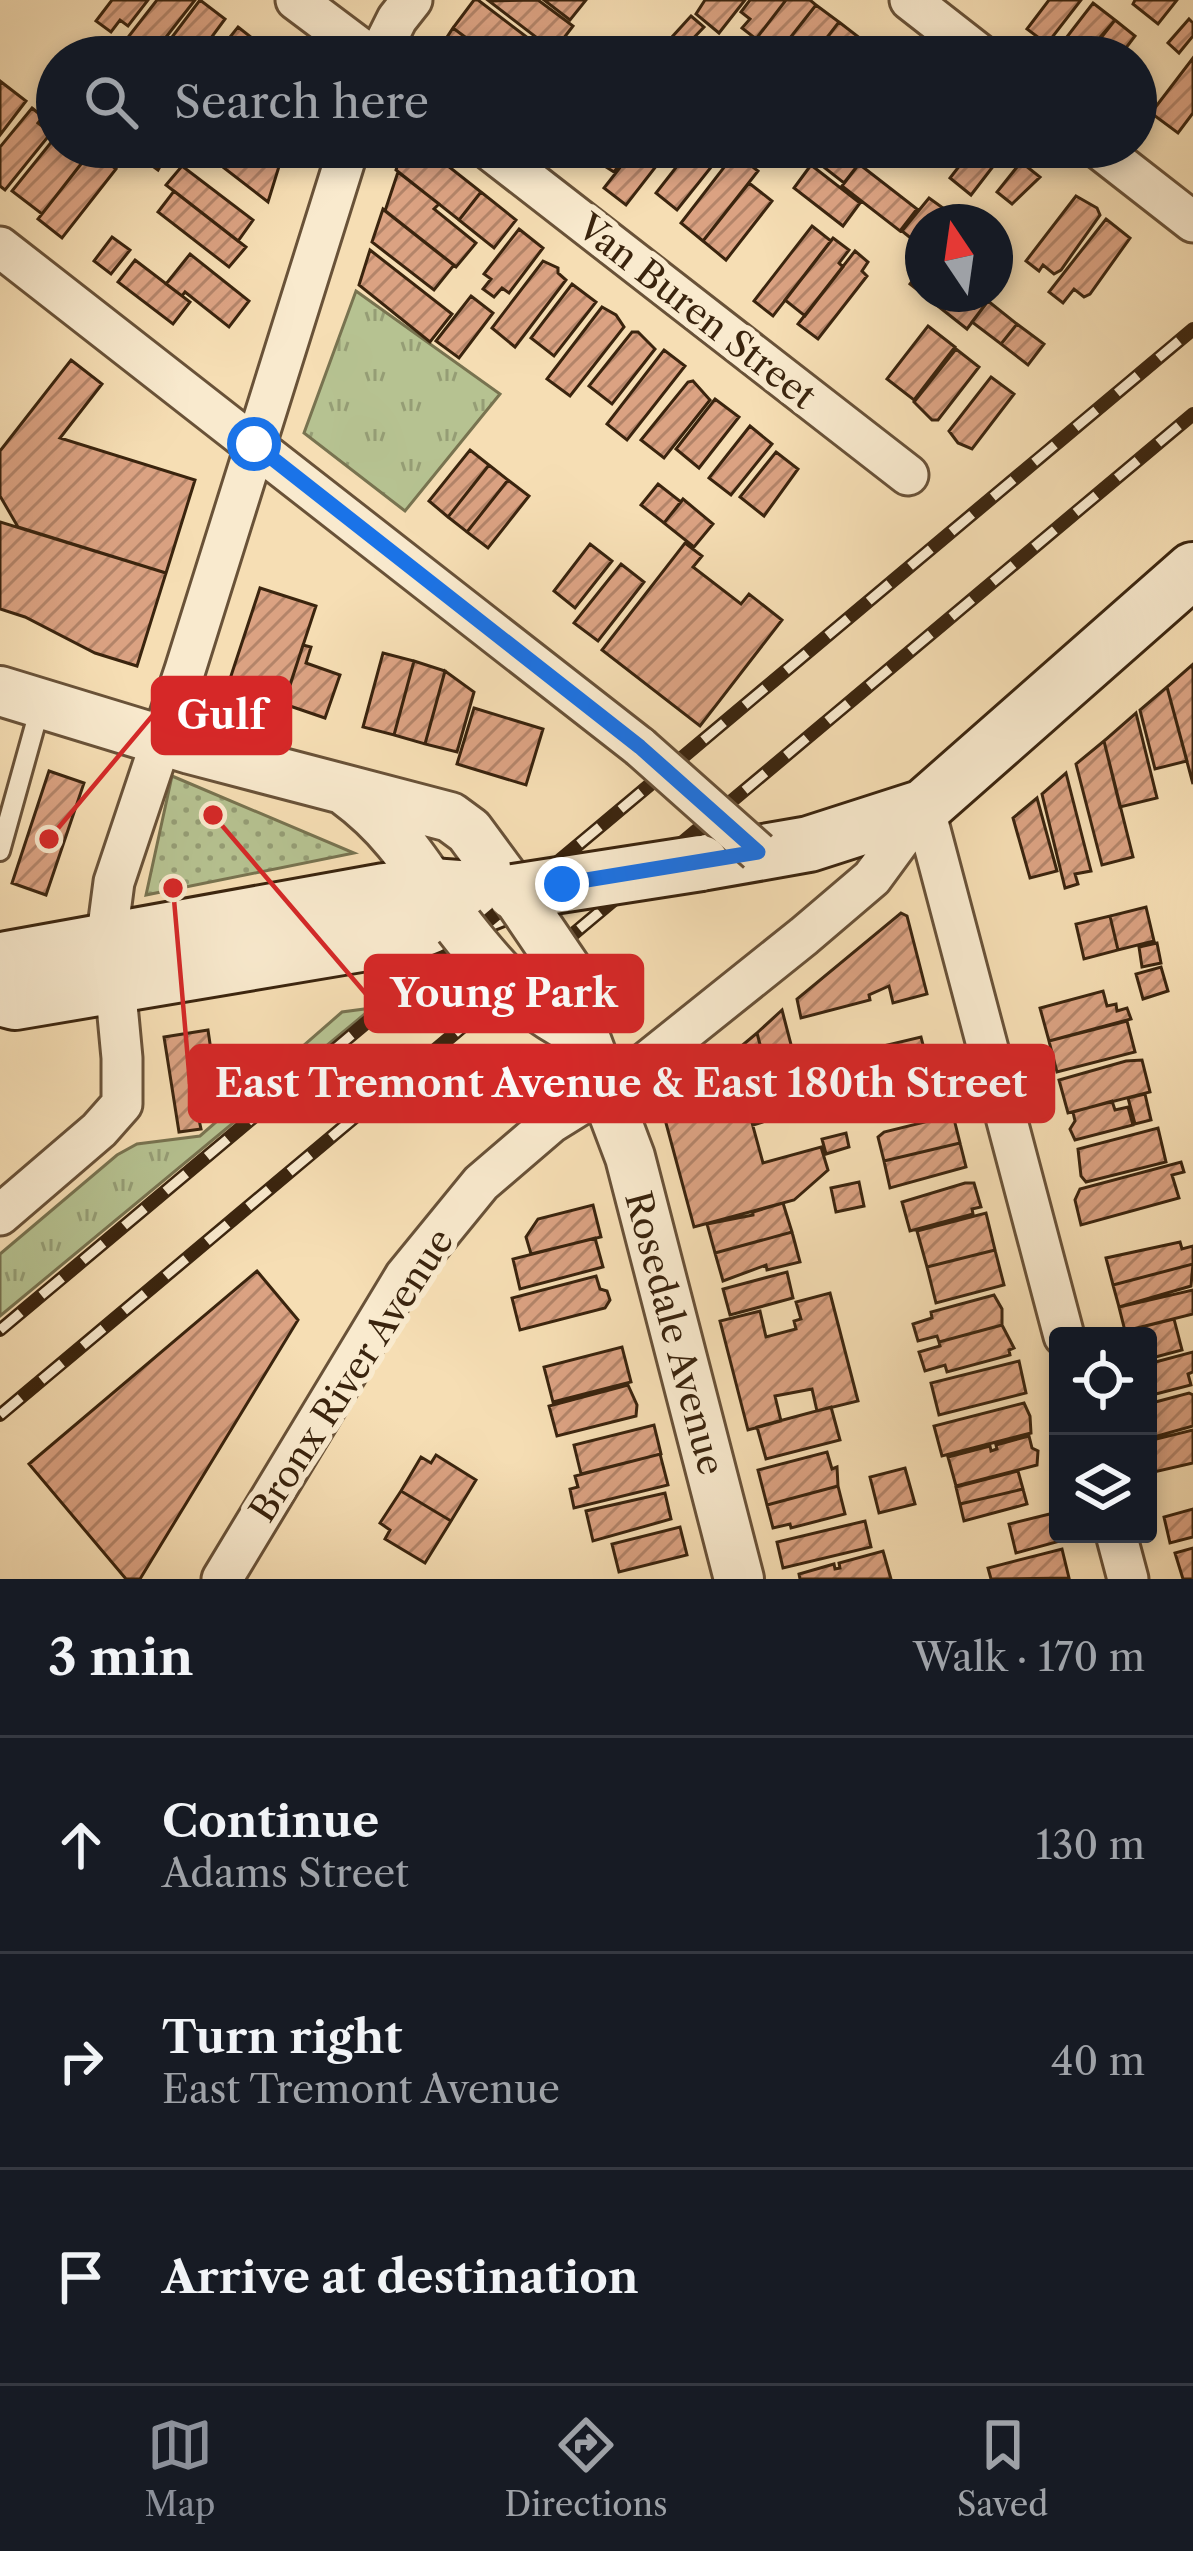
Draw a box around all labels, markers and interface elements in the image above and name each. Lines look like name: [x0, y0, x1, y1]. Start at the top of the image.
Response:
search box: [36, 36, 1157, 168]
icon: search: [78, 69, 144, 135]
text: Search here: [174, 74, 429, 130]
street label: Van Buren Street: [568, 204, 825, 418]
north arrow: [905, 204, 1013, 312]
route start: [227, 417, 281, 471]
callout: Gulf: [153, 678, 290, 753]
text: Gulf: [177, 691, 271, 739]
route end: [535, 857, 589, 911]
callout: Young Park: [366, 956, 642, 1031]
text: Young Park: [389, 969, 619, 1017]
callout: East Tremont Avenue & East 180th Street: [190, 1046, 1053, 1121]
text: East Tremont Avenue & East 180th Street: [215, 1059, 1027, 1107]
street label: Rosedale Avenue: [616, 1186, 734, 1480]
street label: Bronx River Avenue: [240, 1220, 462, 1530]
map controls: [1049, 1327, 1157, 1543]
button: locate: [1049, 1327, 1157, 1435]
button: layers: [1049, 1435, 1157, 1543]
text: 3 min: [48, 1626, 194, 1688]
text: Walk · 170 m: [913, 1633, 1145, 1681]
text: Continue: [162, 1793, 379, 1849]
icon: ahead: [48, 1812, 114, 1878]
text: 130 m: [1036, 1821, 1145, 1869]
text: Adams Street: [162, 1849, 409, 1897]
text: Turn right: [162, 2009, 402, 2065]
icon: right: [48, 2028, 114, 2094]
text: 40 m: [1051, 2037, 1145, 2085]
text: East Tremont Avenue: [162, 2065, 560, 2113]
icon: arrive: [48, 2244, 114, 2310]
text: Arrive at destination: [162, 2249, 639, 2305]
tab: Map: [145, 2412, 215, 2525]
tab: Directions: [505, 2412, 668, 2525]
tab: Saved: [957, 2412, 1048, 2525]

